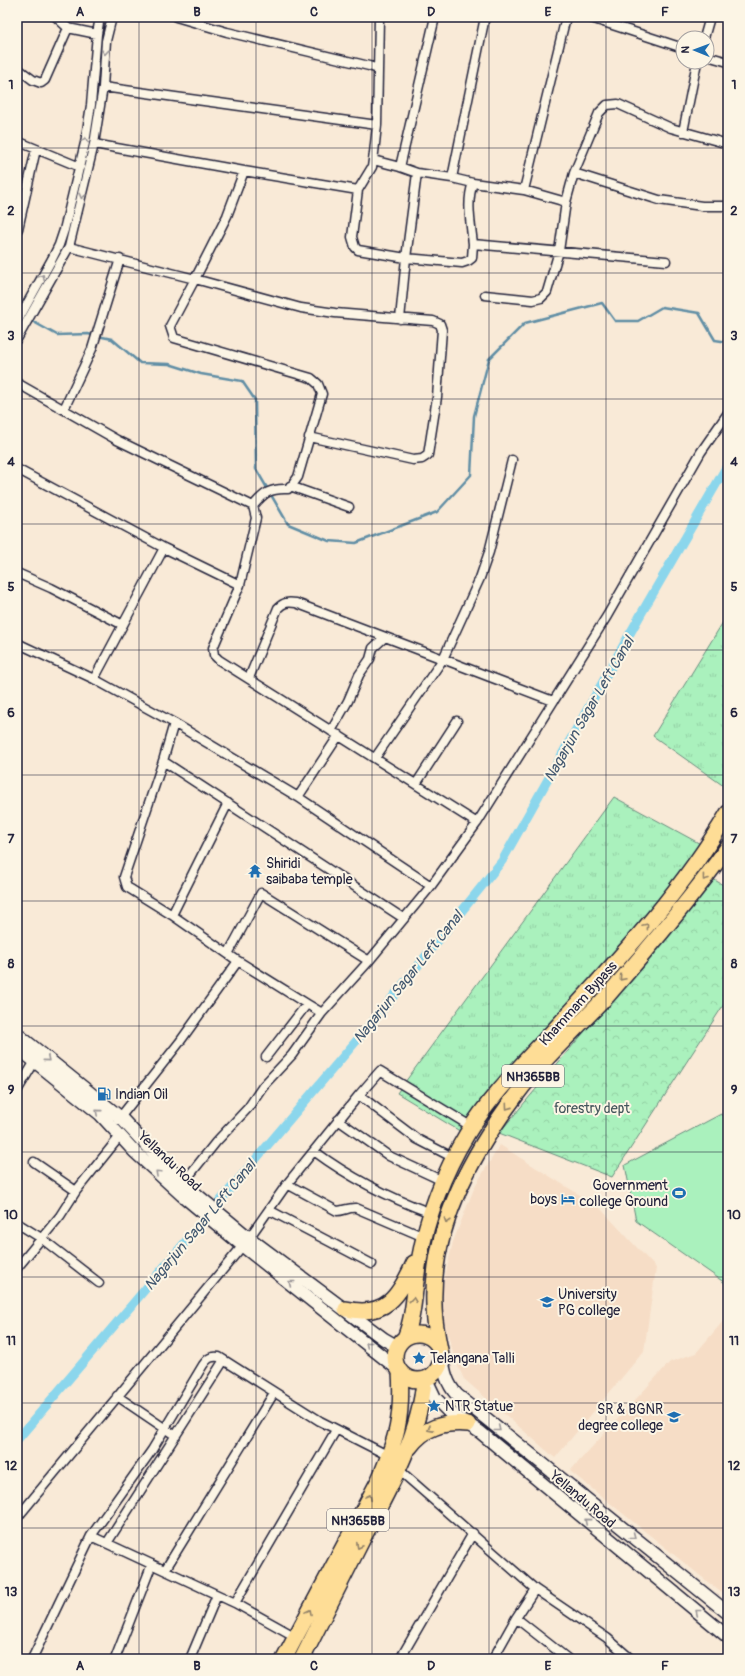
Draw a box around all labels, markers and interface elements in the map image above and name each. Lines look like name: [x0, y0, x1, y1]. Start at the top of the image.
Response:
text: A: [76, 4, 85, 20]
text: B: [193, 4, 201, 20]
text: C: [310, 4, 318, 20]
text: D: [427, 4, 435, 20]
text: E: [545, 4, 552, 20]
text: F: [661, 4, 669, 20]
north arrow: [675, 30, 715, 70]
text: N: [679, 45, 692, 54]
one-way arrow: [101, 49, 110, 55]
text: 1: [8, 77, 14, 93]
text: 1: [731, 77, 737, 93]
one-way arrow: [81, 137, 89, 143]
one-way arrow: [78, 193, 86, 199]
text: 2: [7, 203, 15, 219]
text: 2: [730, 203, 738, 219]
one-way arrow: [38, 274, 45, 281]
text: 3: [7, 328, 15, 344]
text: 3: [730, 328, 738, 344]
text: 4: [7, 454, 15, 470]
text: 4: [730, 454, 738, 470]
text: 5: [7, 579, 15, 595]
text: 5: [730, 579, 738, 595]
water label: Nagarjun Sagar Left Canal: [540, 632, 639, 785]
text: 6: [7, 705, 15, 721]
text: 6: [730, 705, 738, 721]
text: 7: [8, 831, 15, 847]
text: 7: [731, 831, 738, 847]
place label: Shiridi saibaba temple: [266, 855, 353, 888]
temple icon: Shiridi saibaba temple: [247, 863, 263, 879]
one-way arrow: [703, 874, 710, 881]
water label: Nagarjun Sagar Left Canal: [349, 906, 468, 1047]
one-way arrow: [642, 924, 649, 931]
text: 8: [8, 956, 15, 972]
text: 8: [731, 956, 738, 972]
street label: Khammam Bypass: [536, 957, 621, 1049]
one-way arrow: [620, 974, 627, 981]
one-way arrow: [42, 1055, 50, 1062]
road number: NH365BB: [502, 1065, 564, 1087]
text: 9: [8, 1082, 15, 1098]
text: 9: [731, 1082, 738, 1098]
fuel station icon: Indian Oil: [96, 1086, 112, 1102]
place label: Indian Oil: [115, 1086, 168, 1103]
park label: forestry dept: [554, 1100, 630, 1117]
one-way arrow: [505, 1103, 513, 1110]
one-way arrow: [95, 1110, 103, 1117]
street label: Yellandu Road: [134, 1127, 205, 1195]
water label: Nagarjun Sagar Left Canal: [140, 1155, 261, 1294]
one-way arrow: [155, 1170, 163, 1177]
place label: Government college Ground: [579, 1177, 668, 1210]
sports icon: Government college Ground: [671, 1185, 687, 1201]
place label: boys: [530, 1191, 558, 1208]
hotel icon: boys: [560, 1191, 576, 1207]
text: 10: [4, 1207, 18, 1223]
text: 10: [727, 1207, 741, 1223]
one-way arrow: [444, 1218, 452, 1225]
one-way arrow: [288, 1281, 295, 1288]
place label: University PG college: [558, 1286, 620, 1319]
school or university icon: University PG college: [539, 1294, 555, 1310]
one-way arrow: [409, 1297, 418, 1303]
text: 11: [6, 1333, 16, 1349]
text: 11: [729, 1333, 739, 1349]
one-way arrow: [366, 1342, 373, 1349]
place icon: Telangana Talli: [411, 1350, 427, 1366]
place label: Telangana Talli: [430, 1350, 515, 1367]
place icon: NTR Statue: [426, 1398, 442, 1414]
place label: NTR Statue: [445, 1398, 513, 1415]
place label: SR & BGNR degree college: [578, 1401, 663, 1434]
school or university icon: SR & BGNR degree college: [666, 1409, 682, 1425]
one-way arrow: [494, 1424, 501, 1431]
one-way arrow: [427, 1425, 434, 1432]
text: 12: [5, 1458, 17, 1474]
text: 12: [728, 1458, 740, 1474]
street label: Yellandu Road: [546, 1466, 619, 1532]
one-way arrow: [365, 1494, 372, 1501]
road number: NH365BB: [327, 1509, 389, 1531]
one-way arrow: [584, 1518, 591, 1525]
one-way arrow: [629, 1531, 636, 1538]
one-way arrow: [357, 1542, 364, 1549]
text: 13: [5, 1584, 17, 1600]
text: 13: [728, 1584, 740, 1600]
one-way arrow: [304, 1609, 312, 1616]
one-way arrow: [695, 1610, 702, 1617]
text: A: [76, 1658, 85, 1674]
text: B: [193, 1658, 201, 1674]
text: C: [310, 1658, 318, 1674]
text: D: [427, 1658, 435, 1674]
text: E: [545, 1658, 552, 1674]
text: F: [661, 1658, 669, 1674]

